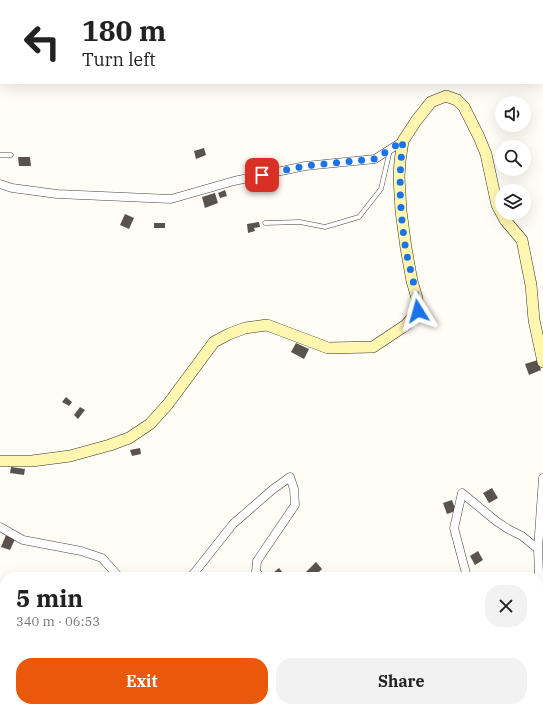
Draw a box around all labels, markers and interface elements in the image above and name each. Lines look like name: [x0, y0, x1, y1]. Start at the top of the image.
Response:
text: 180 m: [82, 12, 166, 49]
icon: left: [16, 16, 68, 68]
text: Turn left: [82, 48, 156, 71]
map controls: [495, 96, 531, 220]
button: sound: [495, 96, 531, 132]
button: search: [495, 140, 531, 176]
pin: [245, 158, 279, 192]
icon: arrive: [251, 164, 273, 186]
button: layers: [495, 184, 531, 220]
position arrow: [397, 290, 439, 332]
text: 5 min: [16, 582, 83, 614]
button: close: [485, 585, 527, 627]
text: 340 m · 06:53: [16, 613, 100, 630]
button: Exit: [16, 658, 268, 704]
button: Share: [276, 658, 527, 704]

